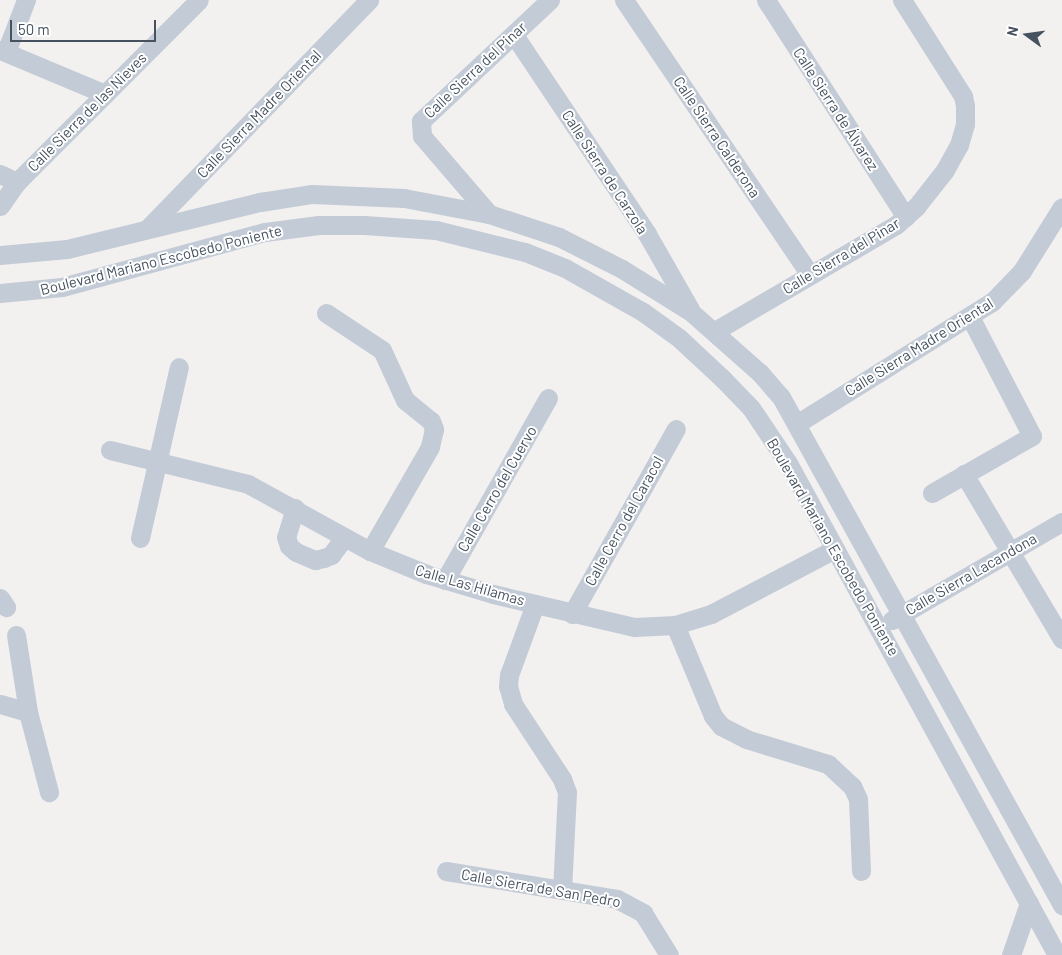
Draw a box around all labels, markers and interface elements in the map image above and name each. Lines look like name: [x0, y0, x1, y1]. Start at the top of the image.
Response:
scale bar: [12, 10, 159, 42]
north arrow: [1002, 10, 1052, 60]
street label: Calle Sierra del Pinar: [420, 18, 530, 122]
text: 50 m: [18, 20, 50, 38]
text: N: [1003, 25, 1021, 38]
street label: Calle Sierra de Álvarez: [789, 44, 883, 174]
street label: Calle Sierra Madre Oriental: [193, 46, 325, 182]
street label: Calle Sierra de las Nieves: [24, 49, 150, 175]
street label: Calle Sierra Calderona: [670, 73, 764, 201]
street label: Calle Sierra de Carzola: [558, 107, 652, 237]
street label: Calle Sierra del Pinar: [779, 214, 903, 298]
street label: Boulevard Mariano Escobedo Poniente: [38, 221, 284, 299]
street label: Calle Sierra Madre Oriental: [842, 294, 996, 400]
street label: Calle Cerro del Cuervo: [454, 423, 540, 555]
street label: Boulevard Mariano Escobedo Poniente: [763, 435, 903, 659]
street label: Calle Cerro del Caracol: [581, 453, 667, 589]
street label: Calle Sierra Lacandona: [902, 529, 1040, 619]
street label: Calle Las Hilamas: [413, 561, 527, 609]
street label: Calle Sierra de San Pedro: [460, 865, 622, 911]

